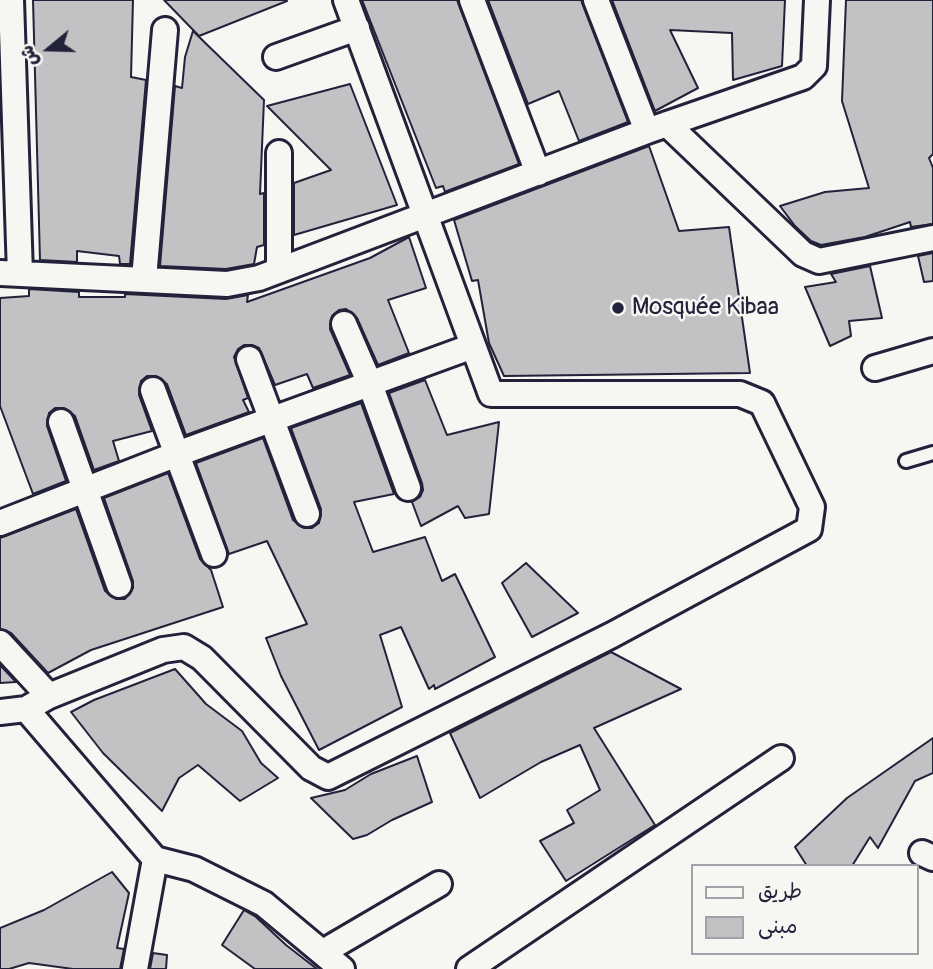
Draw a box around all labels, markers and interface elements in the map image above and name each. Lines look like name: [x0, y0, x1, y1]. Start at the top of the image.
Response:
north arrow: [14, 14, 84, 84]
text: ش: [14, 42, 44, 70]
place label: Mosquée Kibaa: [632, 294, 779, 322]
marker: Mosquée Kibaa: [610, 300, 626, 316]
legend: [692, 864, 919, 955]
text: طريق: [758, 878, 802, 905]
text: مبنى: [758, 913, 797, 940]

